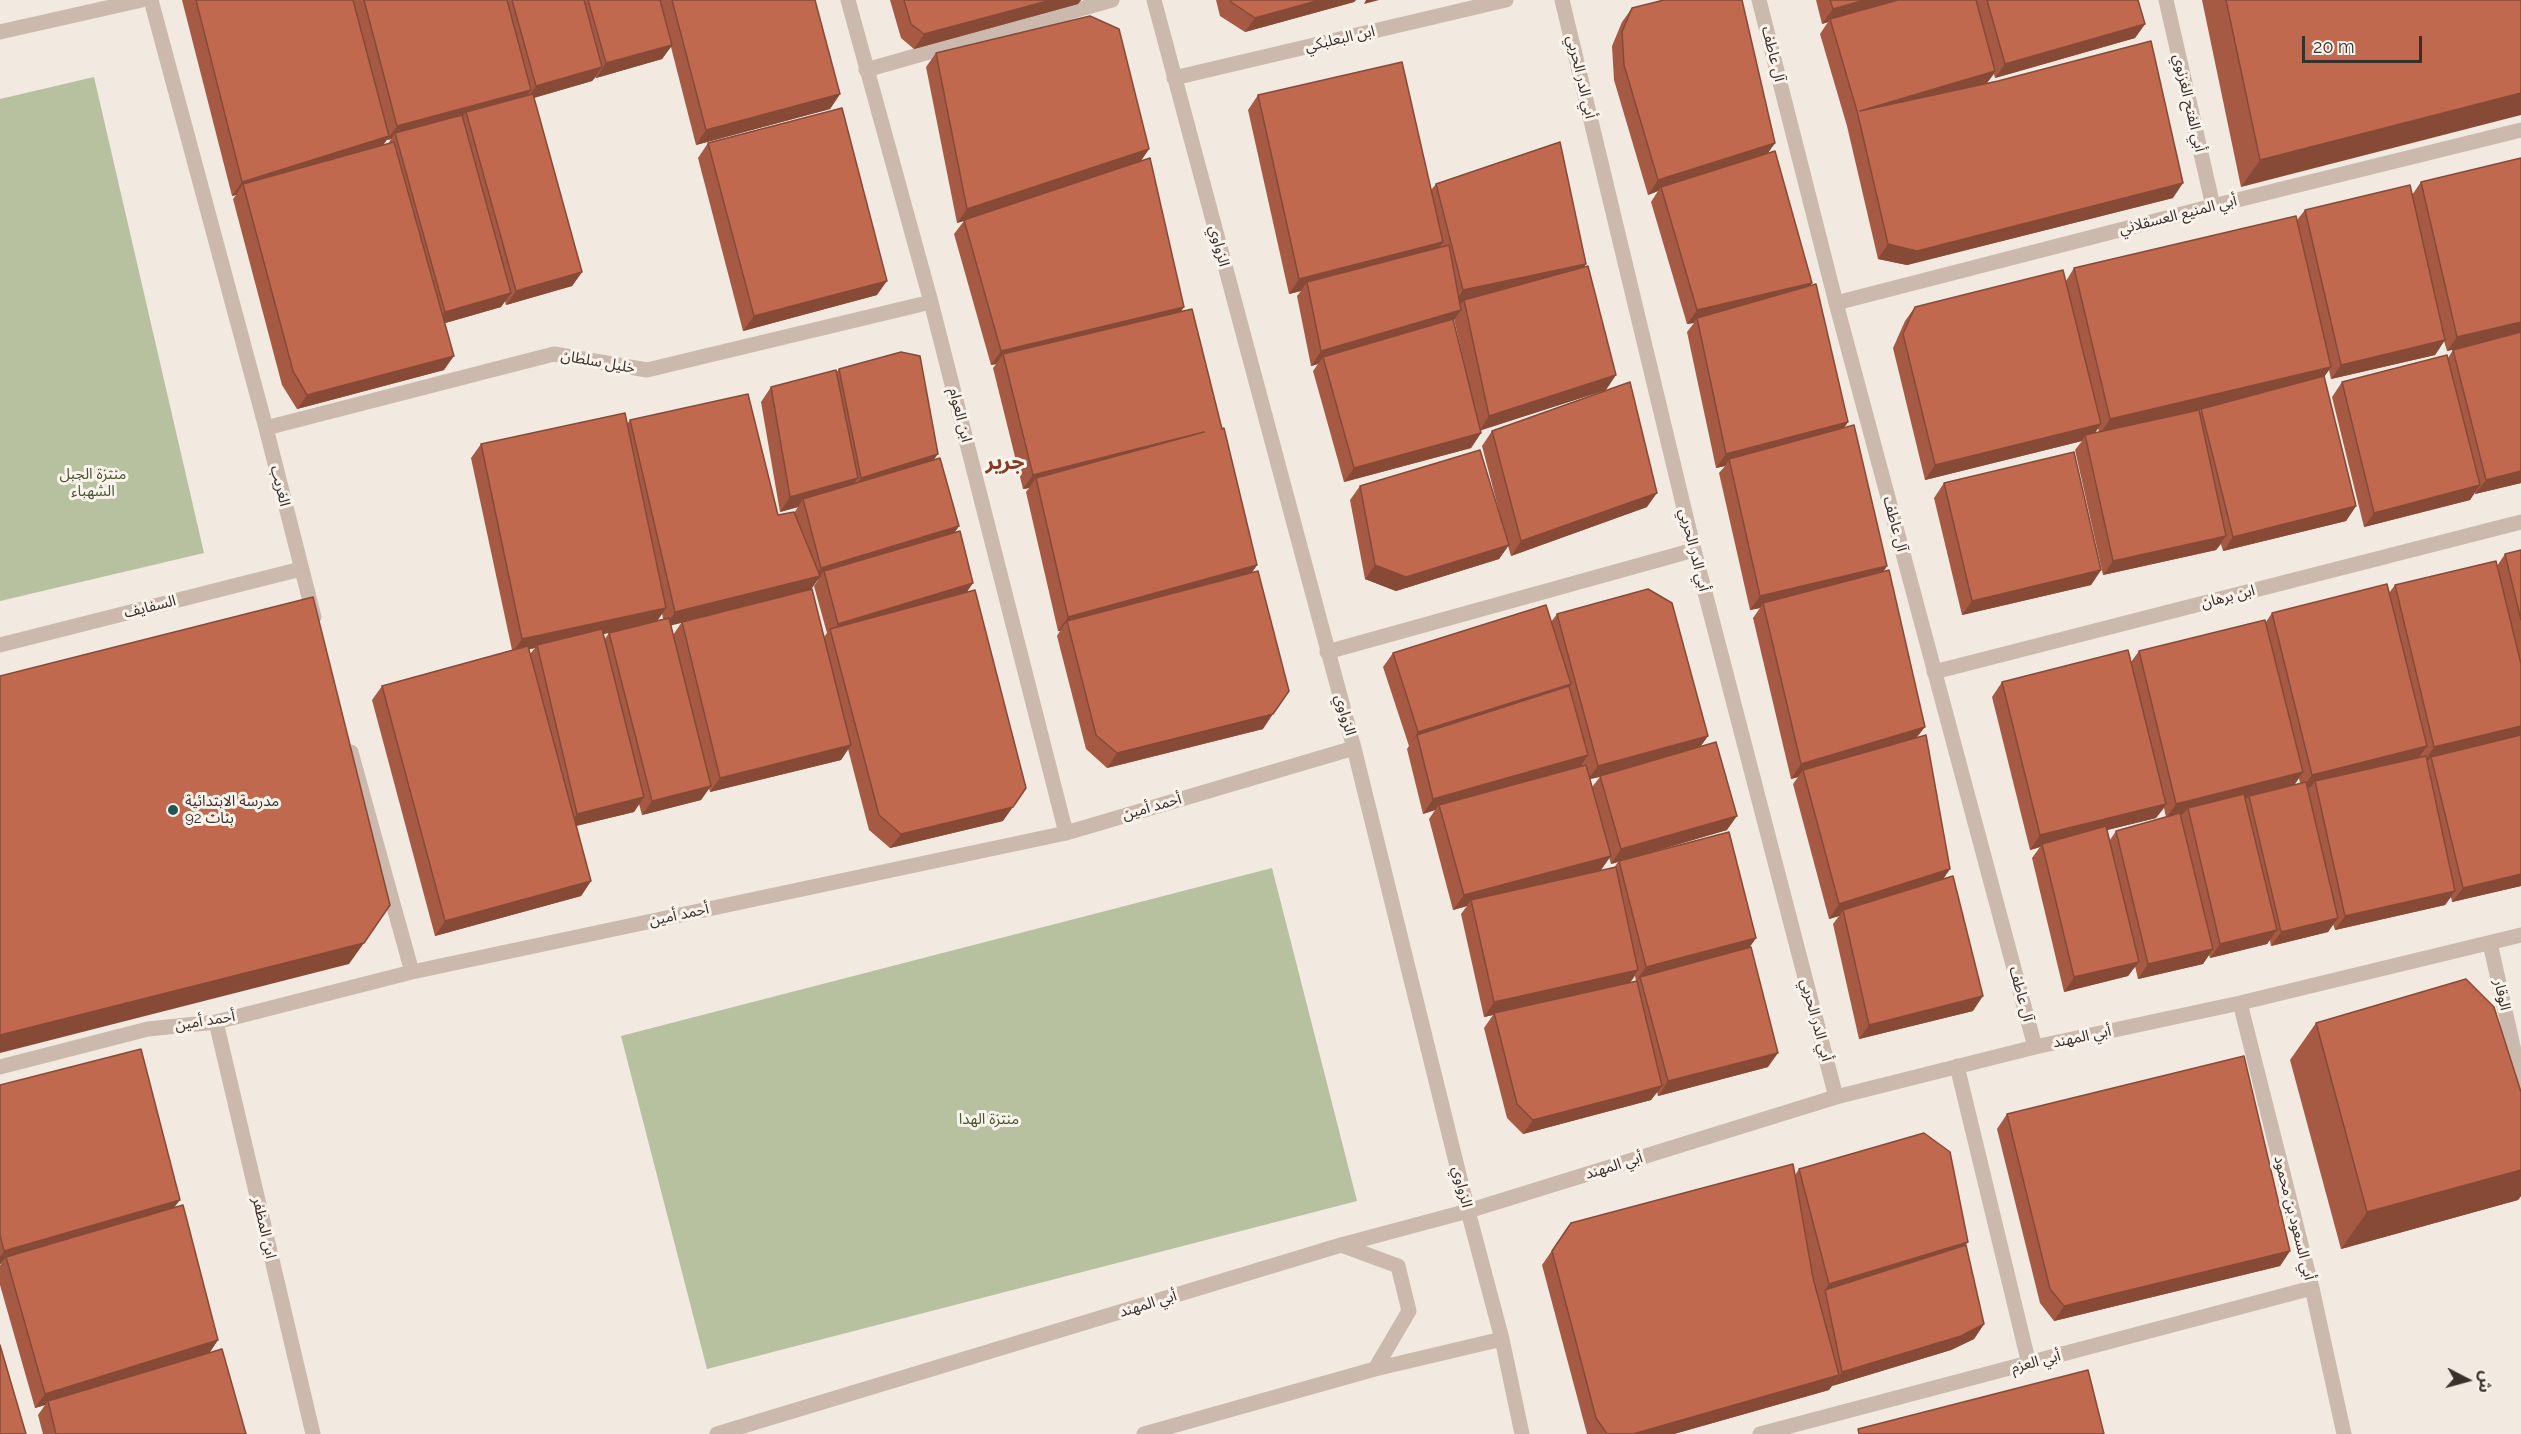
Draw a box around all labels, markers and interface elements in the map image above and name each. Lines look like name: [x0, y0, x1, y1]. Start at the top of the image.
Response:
street label: ابن البعلبكي: [1303, 22, 1377, 56]
scale bar: [2305, 24, 2425, 62]
street label: آل عاطف: [1757, 25, 1789, 83]
street label: أبي الدر الحربي: [1563, 34, 1599, 120]
text: 20 m: [2313, 36, 2355, 57]
street label: أبي الفتح الغزنوي: [2169, 52, 2209, 154]
street label: أبي المنيع العسقلاني: [2117, 192, 2239, 238]
street label: الزواوي: [1205, 223, 1233, 269]
street label: خليل سلطان: [559, 347, 637, 377]
street label: ابن العوام: [945, 386, 975, 444]
district label: جرير: [985, 450, 1025, 476]
street label: الغريب: [266, 464, 294, 508]
park label: منتزة الجبل الشهباء: [60, 465, 126, 500]
street label: آل عاطف: [1879, 494, 1911, 554]
street label: أبي الدر الحربي: [1675, 507, 1713, 593]
street label: ابن برهان: [2199, 582, 2257, 612]
street label: السفايف: [122, 592, 178, 622]
street label: الزواوي: [1331, 692, 1359, 738]
street label: أحمد أمين: [1120, 790, 1184, 824]
place label: مدرسة الابتدائية 92 بنات: [185, 792, 279, 827]
marker: مدرسة الابتدائية 92 بنات: [166, 803, 180, 817]
street label: أحمد أمين: [647, 900, 711, 930]
street label: آل عاطف: [2005, 964, 2037, 1024]
street label: أبي الدر الحربي: [1796, 977, 1836, 1063]
street label: الوقار: [2490, 978, 2514, 1012]
street label: أحمد أمين: [174, 1007, 236, 1035]
street label: أبي المهند: [2051, 1022, 2113, 1052]
park label: منتزة الهدا: [959, 1110, 1019, 1128]
street label: أبي المهند: [1583, 1149, 1645, 1183]
street label: أبي السعود بن محمود: [2270, 1154, 2318, 1282]
street label: الزواوي: [1448, 1165, 1476, 1209]
street label: ابن المظفر: [248, 1196, 280, 1260]
street label: أبي المهند: [1117, 1287, 1179, 1321]
street label: أبي العزم: [2009, 1347, 2063, 1377]
north arrow: [2437, 1350, 2497, 1410]
text: ش: [2475, 1370, 2496, 1394]

